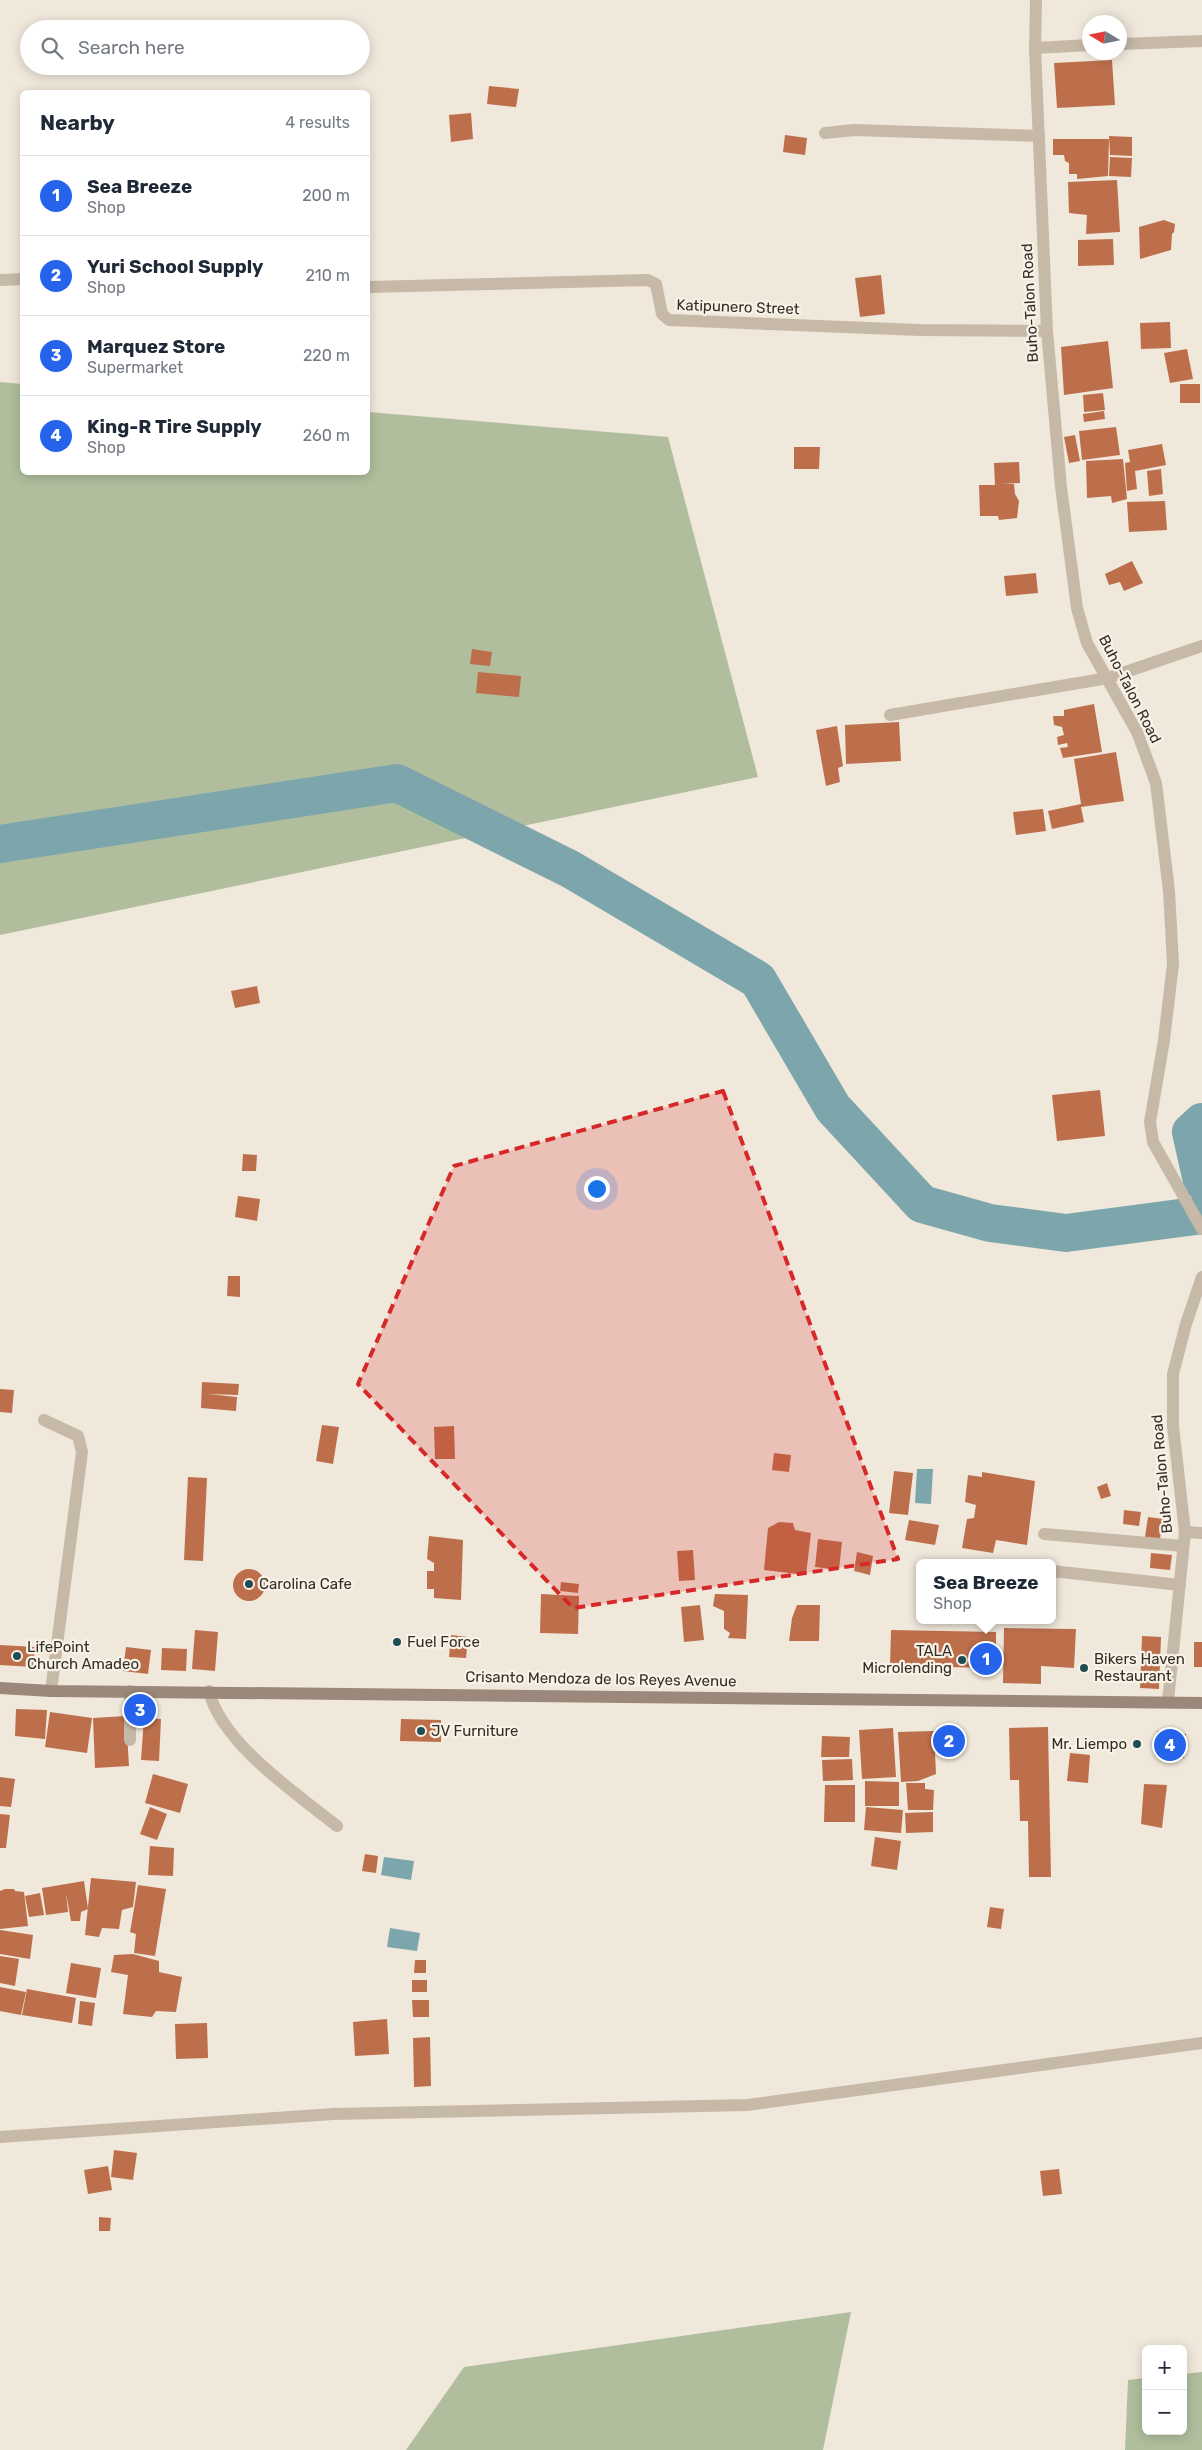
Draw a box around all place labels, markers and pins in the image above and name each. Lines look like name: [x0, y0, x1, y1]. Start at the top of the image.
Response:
place label: Carolina Cafe: [259, 1575, 352, 1593]
marker: Carolina Cafe: [243, 1578, 255, 1590]
place label: Fuel Force: [407, 1633, 480, 1651]
marker: Fuel Force: [391, 1636, 403, 1648]
place label: LifePoint Church Amadeo: [27, 1638, 139, 1673]
pin: 1: [970, 1640, 1002, 1678]
place label: TALA Microlending: [862, 1642, 952, 1677]
marker: LifePoint Church Amadeo: [11, 1650, 23, 1662]
place label: Bikers Haven Restaurant: [1094, 1650, 1185, 1685]
marker: TALA Microlending: [956, 1654, 968, 1666]
marker: Bikers Haven Restaurant: [1078, 1662, 1090, 1674]
pin: 3: [124, 1691, 156, 1729]
place label: JV Furniture: [431, 1722, 519, 1740]
pin: 2: [933, 1722, 965, 1760]
marker: JV Furniture: [415, 1725, 427, 1737]
pin: 4: [1154, 1726, 1186, 1764]
place label: Mr. Liempo: [1051, 1735, 1127, 1753]
marker: Mr. Liempo: [1131, 1738, 1143, 1750]

